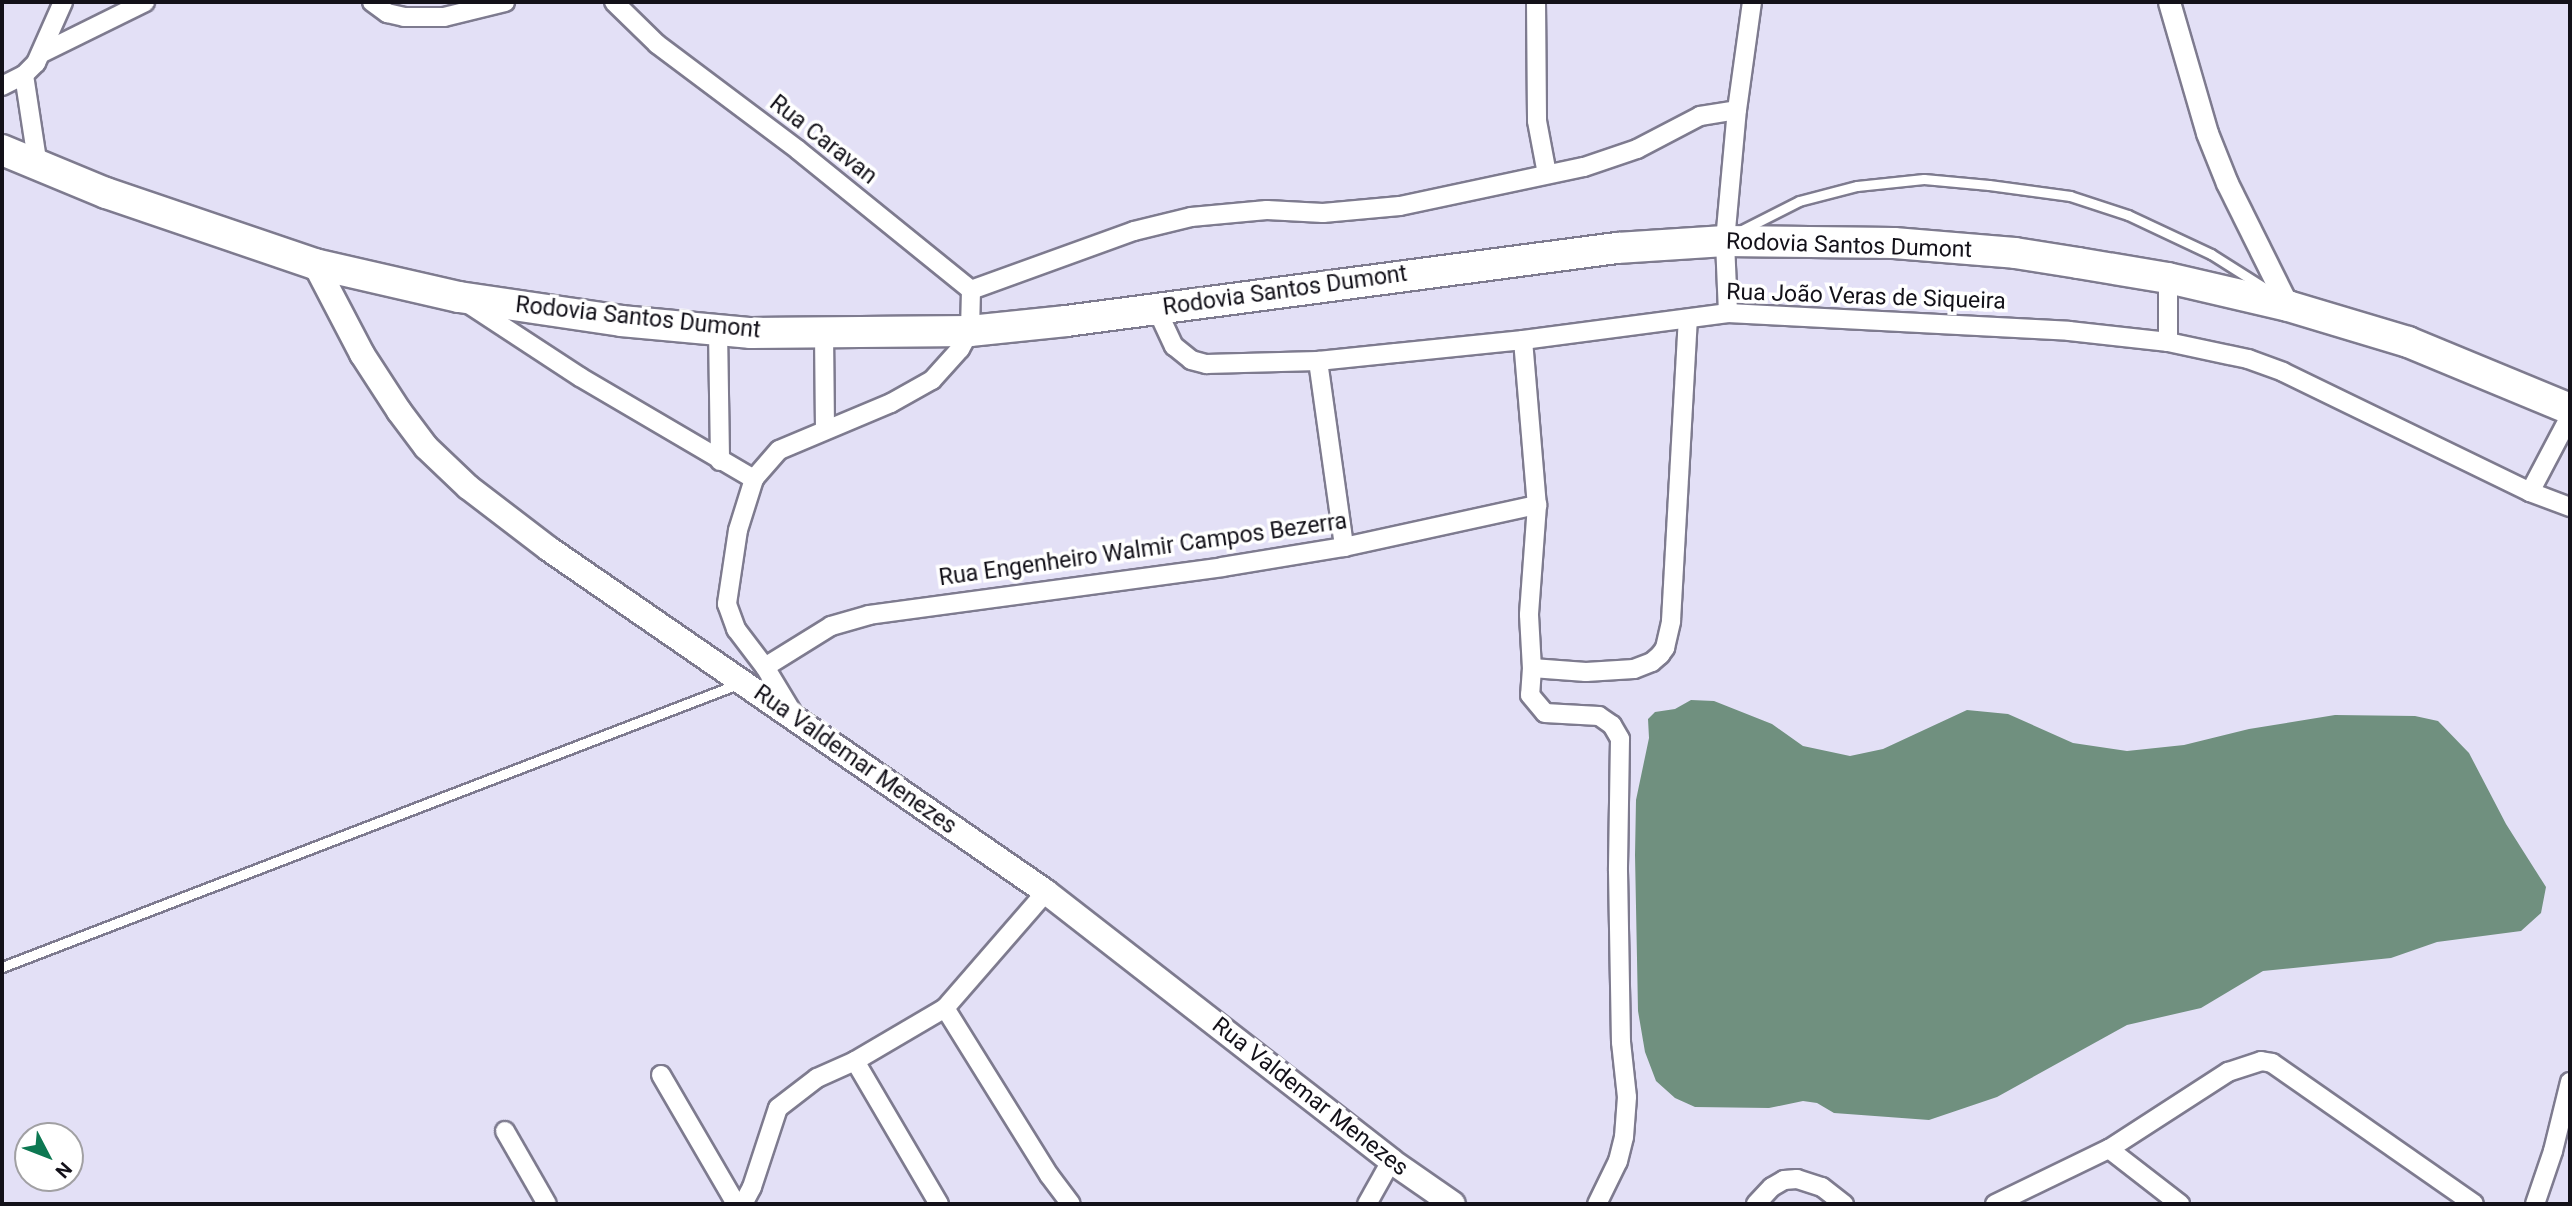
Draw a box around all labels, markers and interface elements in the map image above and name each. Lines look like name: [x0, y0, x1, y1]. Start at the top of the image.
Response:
street label: Rua Caravan: [764, 90, 882, 190]
street label: Rodovia Santos Dumont: [1725, 228, 1973, 264]
street label: Rodovia Santos Dumont: [1161, 260, 1409, 322]
street label: Rua João Veras de Siqueira: [1726, 278, 2006, 316]
street label: Rodovia Santos Dumont: [514, 291, 762, 345]
street label: Rua Engenheiro Walmir Campos Bezerra: [937, 508, 1349, 592]
street label: Rua Valdemar Menezes: [748, 680, 962, 840]
street label: Rua Valdemar Menezes: [1207, 1012, 1413, 1182]
north arrow: [14, 1122, 84, 1192]
text: N: [50, 1157, 77, 1183]

